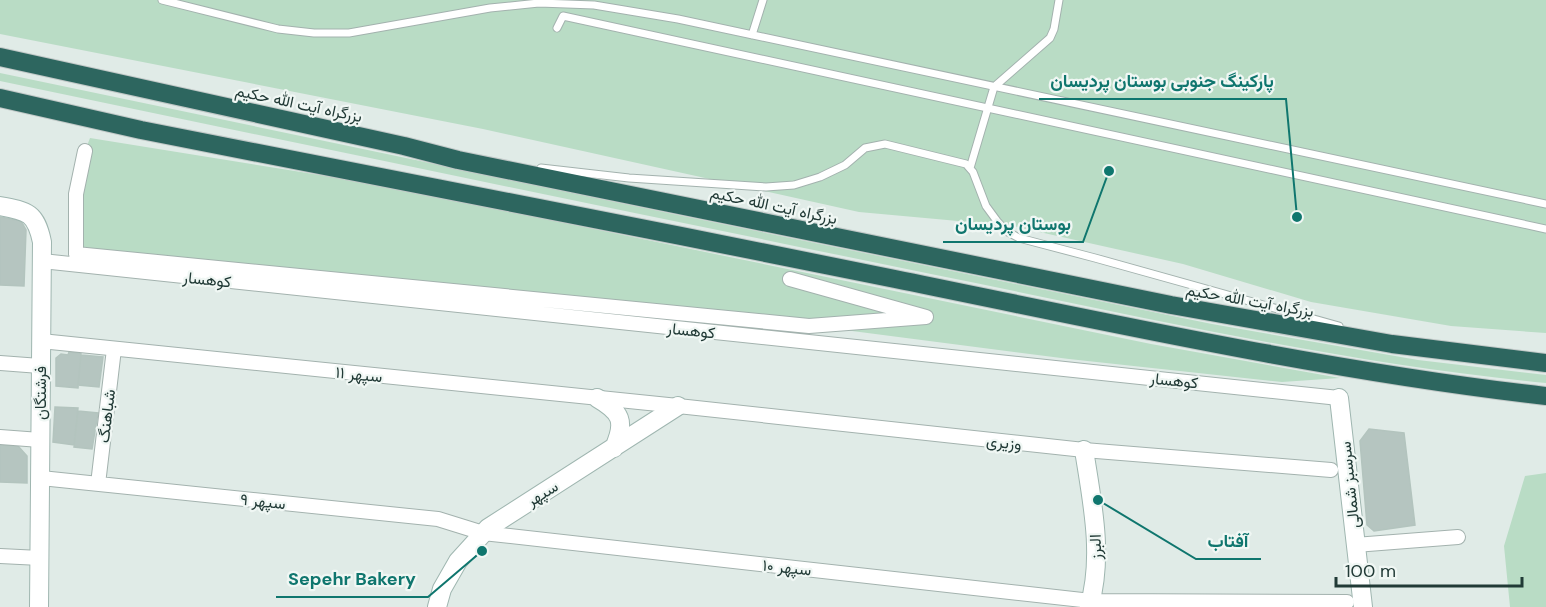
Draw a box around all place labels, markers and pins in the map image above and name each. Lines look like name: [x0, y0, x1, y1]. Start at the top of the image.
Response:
callout: پارکینگ جنوبی بوستان پردیسان: [1039, 63, 1286, 99]
callout: بوستان پردیسان: [943, 206, 1083, 242]
callout: آفتاب: [1196, 523, 1261, 559]
callout: Sepehr Bakery: [276, 561, 428, 597]

